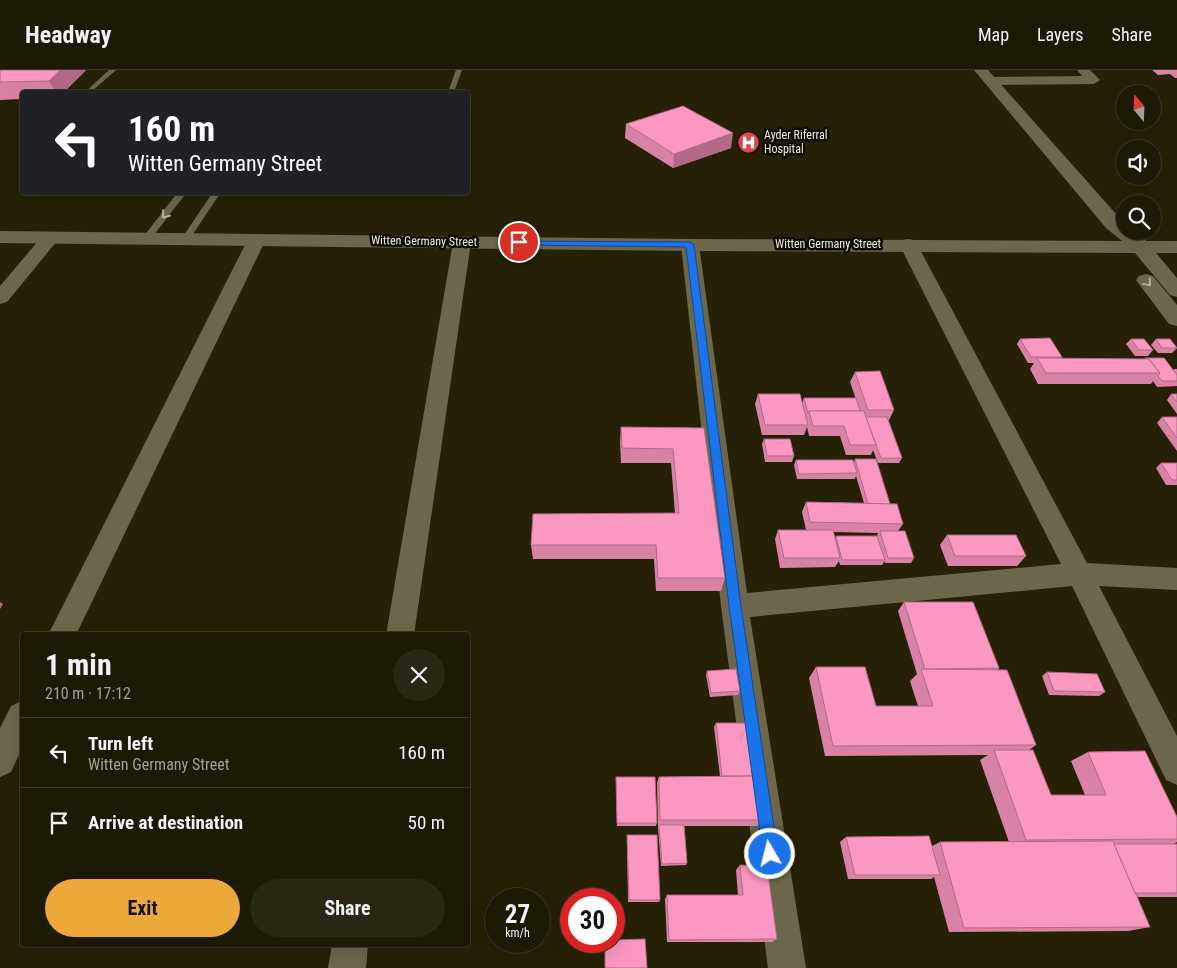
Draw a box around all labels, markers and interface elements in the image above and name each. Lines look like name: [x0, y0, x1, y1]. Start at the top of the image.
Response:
text: Headway: [25, 21, 111, 49]
text: Map: [978, 24, 1009, 45]
text: Layers: [1037, 24, 1084, 45]
text: Share: [1112, 24, 1152, 45]
north arrow: [1116, 85, 1161, 130]
map controls: [1116, 85, 1161, 240]
text: 160 m: [128, 109, 215, 150]
icon: left: [45, 110, 110, 175]
place label: Ayder Riferral Hospital: [764, 128, 828, 156]
hospital icon: Ayder Riferral Hospital: [736, 130, 760, 154]
button: sound: [1116, 140, 1161, 185]
text: Witten Germany Street: [128, 151, 322, 176]
button: search: [1116, 195, 1161, 240]
one-way arrow: [162, 210, 171, 219]
pin: [498, 221, 540, 263]
icon: arrive: [505, 228, 533, 256]
street label: Witten Germany Street: [371, 233, 478, 249]
street label: Witten Germany Street: [775, 237, 881, 251]
one-way arrow: [1143, 277, 1152, 286]
text: 1 min: [45, 647, 112, 682]
button: close: [393, 649, 445, 701]
text: 210 m · 17:12: [45, 684, 131, 703]
text: Turn left: [88, 732, 153, 755]
icon: left: [45, 739, 73, 767]
text: 160 m: [398, 741, 445, 764]
text: Witten Germany Street: [88, 755, 229, 774]
icon: arrive: [45, 809, 73, 837]
text: Arrive at destination: [88, 811, 243, 834]
text: 50 m: [408, 811, 445, 834]
position arrow: [743, 827, 795, 879]
button: Exit: [45, 879, 240, 937]
button: Share: [250, 879, 445, 937]
speed limit sign: 30: [560, 888, 625, 953]
text: 27: [505, 900, 530, 929]
text: km/h: [505, 926, 530, 940]

